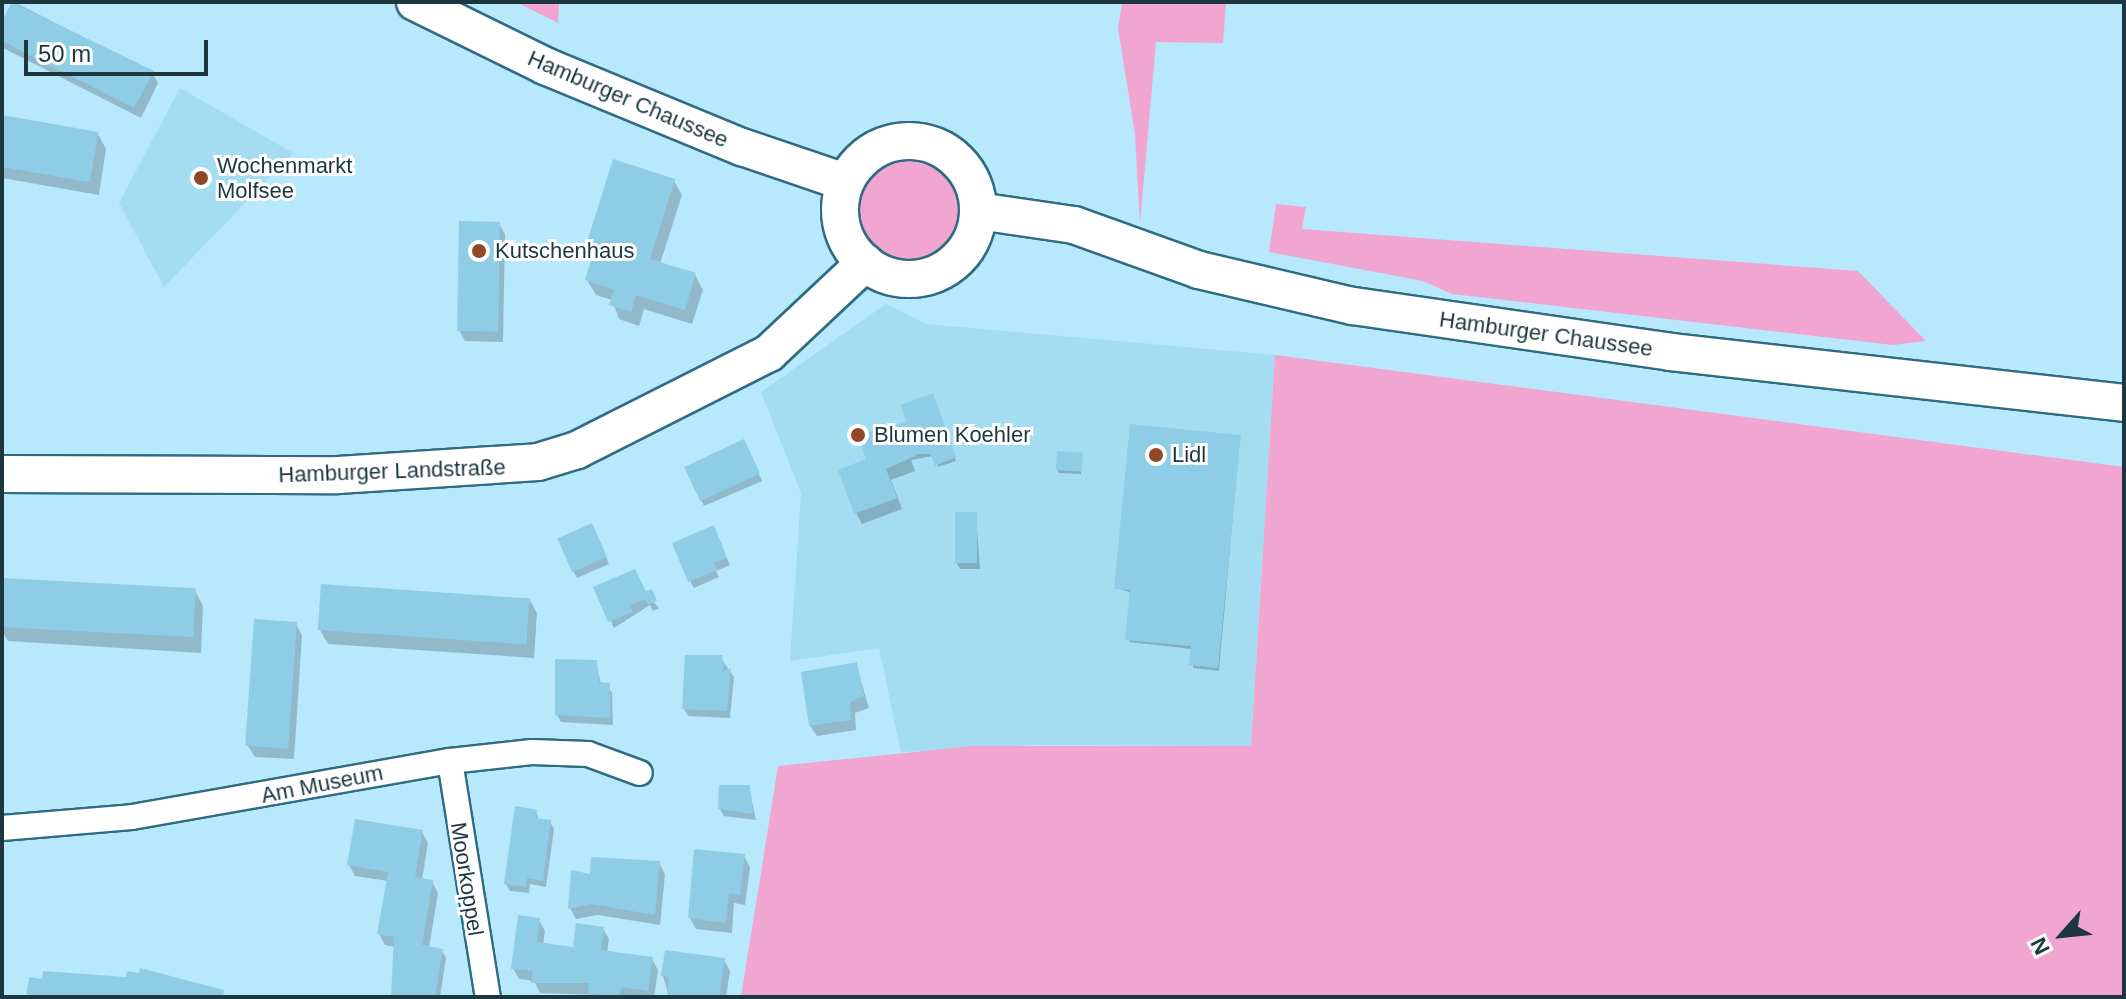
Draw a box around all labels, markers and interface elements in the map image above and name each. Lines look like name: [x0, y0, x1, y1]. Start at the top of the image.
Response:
scale bar: [28, 24, 212, 74]
text: 50 m: [38, 40, 91, 67]
street label: Hamburger Chaussee: [524, 45, 732, 153]
place label: Wochenmarkt Molfsee: [217, 152, 352, 204]
marker: Wochenmarkt Molfsee: [192, 169, 210, 187]
place label: Kutschenhaus: [495, 238, 634, 264]
marker: Kutschenhaus: [470, 242, 488, 260]
street label: Hamburger Chaussee: [1438, 306, 1654, 362]
place label: Blumen Koehler: [874, 422, 1031, 448]
marker: Blumen Koehler: [849, 426, 867, 444]
place label: Lidl: [1172, 442, 1206, 468]
marker: Lidl: [1147, 446, 1165, 464]
street label: Hamburger Landstraße: [278, 454, 506, 488]
street label: Am Museum: [259, 759, 385, 809]
street label: Moorkoppel: [445, 820, 489, 938]
north arrow: [2022, 895, 2102, 975]
text: N: [2025, 933, 2055, 959]

